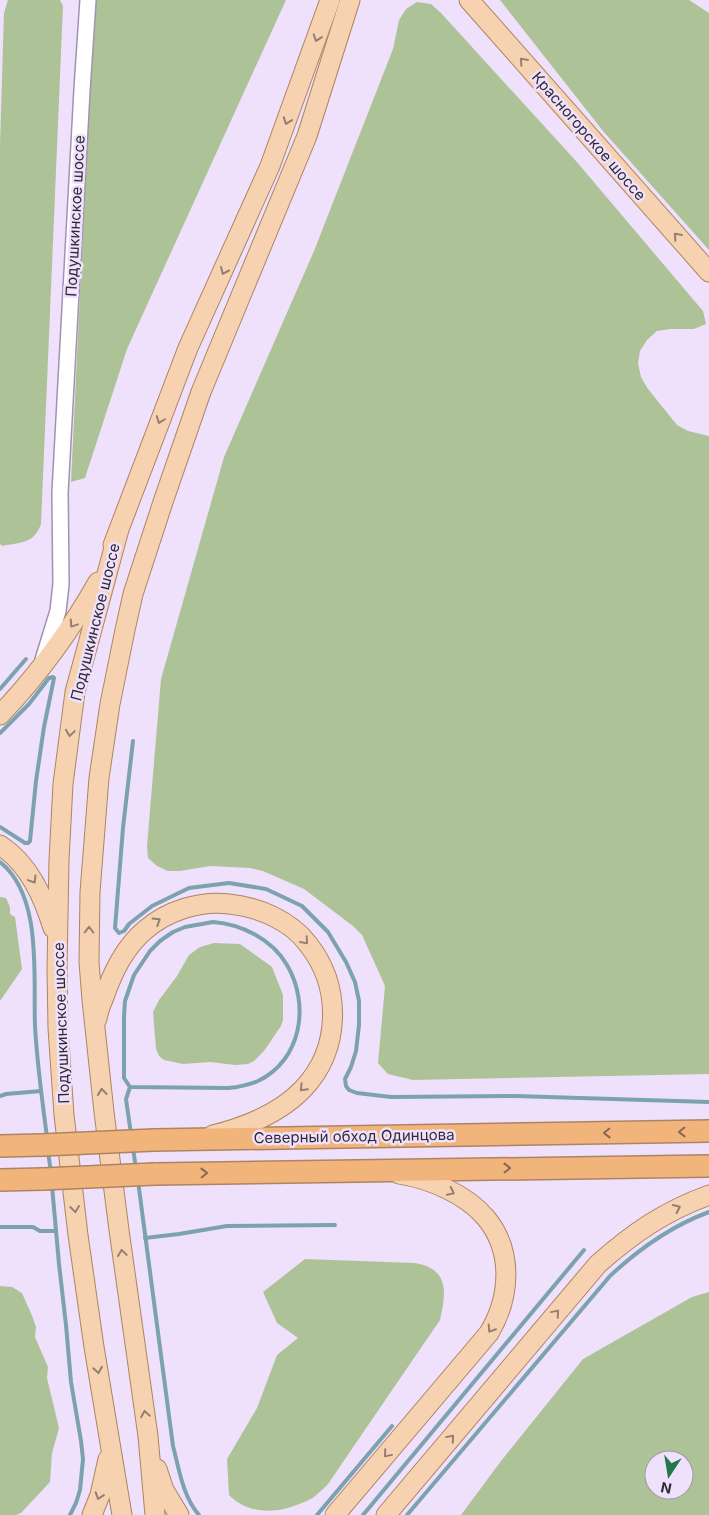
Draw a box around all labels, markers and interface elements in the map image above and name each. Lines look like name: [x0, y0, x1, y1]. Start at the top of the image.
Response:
one-way arrow: [313, 33, 323, 41]
one-way arrow: [520, 58, 529, 67]
street label: Красногорское шоссе: [528, 68, 650, 204]
one-way arrow: [283, 116, 293, 125]
street label: Подушкинское шоссе: [61, 135, 89, 297]
one-way arrow: [673, 232, 682, 241]
one-way arrow: [219, 266, 230, 275]
one-way arrow: [156, 415, 166, 424]
street label: Подушкинское шоссе: [66, 541, 124, 703]
one-way arrow: [70, 618, 79, 627]
one-way arrow: [65, 730, 76, 738]
one-way arrow: [26, 874, 36, 883]
one-way arrow: [152, 918, 161, 928]
one-way arrow: [84, 926, 94, 934]
one-way arrow: [299, 936, 308, 945]
street label: Подушкинское шоссе: [49, 942, 73, 1104]
one-way arrow: [300, 1083, 309, 1092]
one-way arrow: [97, 1088, 108, 1096]
street label: Северный обход Одинцова: [253, 1125, 455, 1147]
one-way arrow: [603, 1127, 611, 1138]
one-way arrow: [678, 1127, 686, 1137]
one-way arrow: [503, 1163, 511, 1173]
one-way arrow: [200, 1168, 208, 1179]
one-way arrow: [446, 1186, 455, 1196]
one-way arrow: [672, 1204, 681, 1214]
one-way arrow: [69, 1205, 80, 1213]
one-way arrow: [117, 1249, 128, 1257]
one-way arrow: [550, 1310, 559, 1319]
one-way arrow: [488, 1323, 497, 1332]
one-way arrow: [92, 1365, 102, 1374]
one-way arrow: [140, 1410, 151, 1418]
one-way arrow: [445, 1434, 454, 1443]
one-way arrow: [384, 1448, 393, 1457]
north arrow: [644, 1450, 694, 1500]
text: N: [659, 1479, 673, 1498]
one-way arrow: [95, 1491, 105, 1499]

